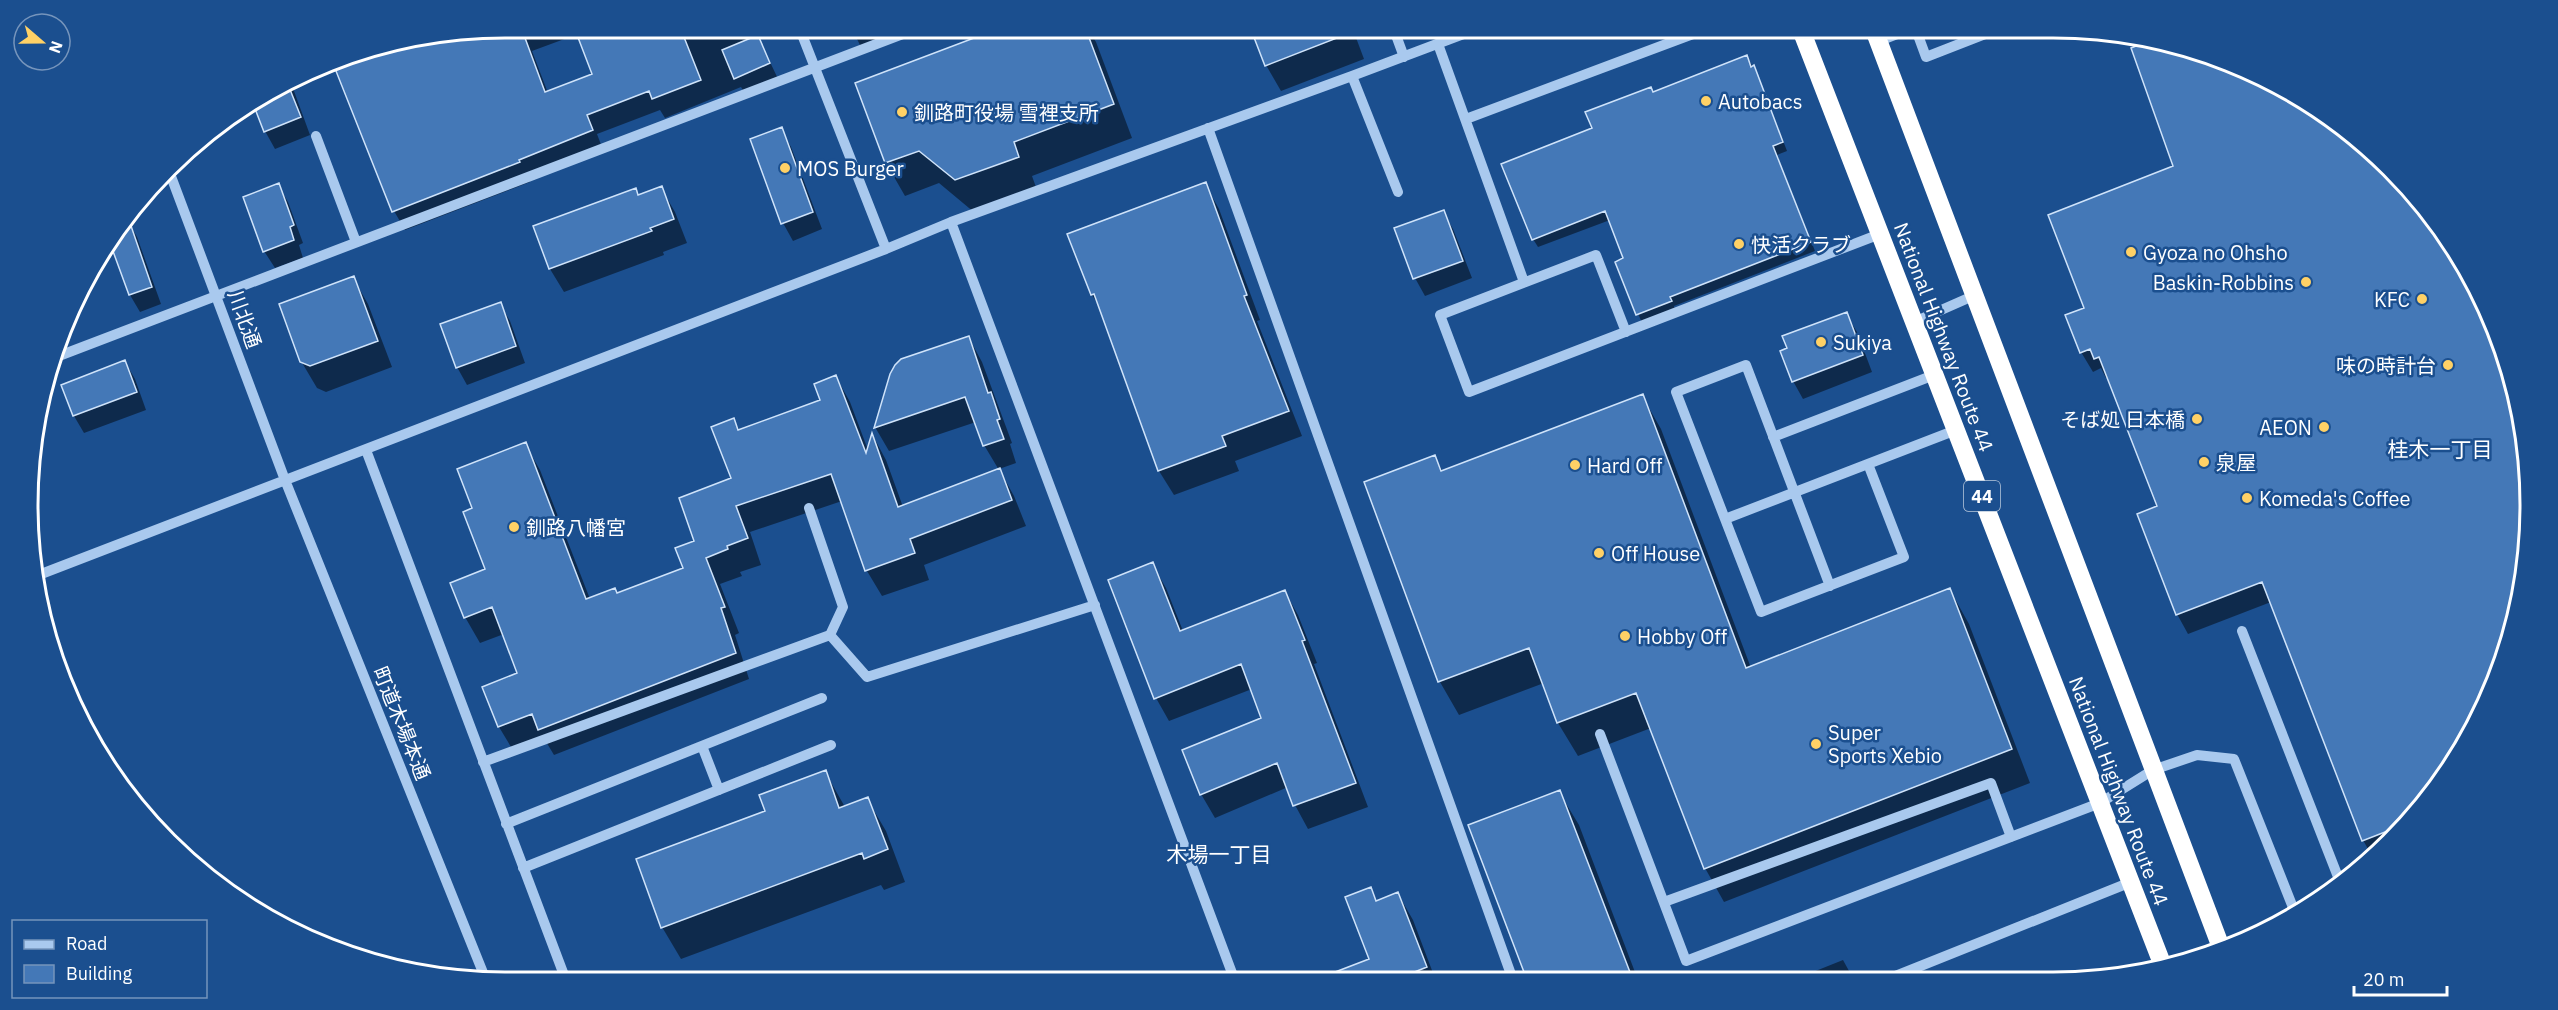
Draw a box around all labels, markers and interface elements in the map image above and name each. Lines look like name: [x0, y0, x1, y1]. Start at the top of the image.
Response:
north arrow: [12, 12, 72, 72]
text: N: [45, 38, 67, 56]
place label: Autobacs: [1718, 88, 1802, 115]
marker: Autobacs: [1699, 94, 1713, 108]
place label: 釧路町役場 雪裡支所: [914, 99, 1099, 126]
marker: 釧路町役場 雪裡支所: [895, 105, 909, 119]
place label: MOS Burger: [797, 155, 904, 182]
marker: MOS Burger: [778, 161, 792, 175]
street label: National Highway Route 44: [1888, 219, 2000, 455]
place label: 快活クラブ: [1751, 231, 1851, 258]
marker: 快活クラブ: [1732, 237, 1746, 251]
place label: Gyoza no Ohsho: [2143, 239, 2288, 266]
marker: Gyoza no Ohsho: [2124, 245, 2138, 259]
place label: Baskin-Robbins: [2153, 269, 2294, 296]
marker: Baskin-Robbins: [2299, 275, 2313, 289]
street label: 川北通: [222, 286, 268, 352]
place label: KFC: [2374, 286, 2410, 313]
marker: KFC: [2415, 292, 2429, 306]
place label: Sukiya: [1833, 329, 1892, 356]
marker: Sukiya: [1814, 335, 1828, 349]
place label: 味の時計台: [2336, 352, 2436, 379]
marker: 味の時計台: [2441, 358, 2455, 372]
place label: そば処 日本橋: [2060, 406, 2185, 433]
marker: そば処 日本橋: [2190, 412, 2204, 426]
place label: AEON: [2259, 414, 2312, 441]
marker: AEON: [2317, 420, 2331, 434]
district label: 桂木一丁目: [2388, 435, 2493, 463]
place label: 泉屋: [2216, 449, 2256, 476]
place label: Hard Off: [1587, 452, 1663, 479]
marker: 泉屋: [2197, 455, 2211, 469]
marker: Hard Off: [1568, 458, 1582, 472]
road number: 44: [1964, 481, 2000, 511]
place label: Komeda's Coffee: [2259, 485, 2410, 512]
marker: Komeda's Coffee: [2240, 491, 2254, 505]
place label: 釧路八幡宮: [526, 514, 626, 541]
marker: 釧路八幡宮: [507, 520, 521, 534]
place label: Off House: [1611, 540, 1700, 567]
marker: Off House: [1592, 546, 1606, 560]
place label: Hobby Off: [1637, 623, 1728, 650]
marker: Hobby Off: [1618, 629, 1632, 643]
street label: 町道木場本通: [367, 662, 437, 784]
street label: National Highway Route 44: [2063, 673, 2175, 909]
place label: Super Sports Xebio: [1828, 719, 1942, 769]
marker: Super Sports Xebio: [1809, 737, 1823, 751]
district label: 木場一丁目: [1167, 840, 1272, 868]
legend: [12, 920, 207, 998]
text: Road: [66, 932, 107, 955]
scale bar: [2354, 959, 2447, 997]
text: Building: [66, 962, 133, 985]
text: 20 m: [2363, 968, 2405, 991]

